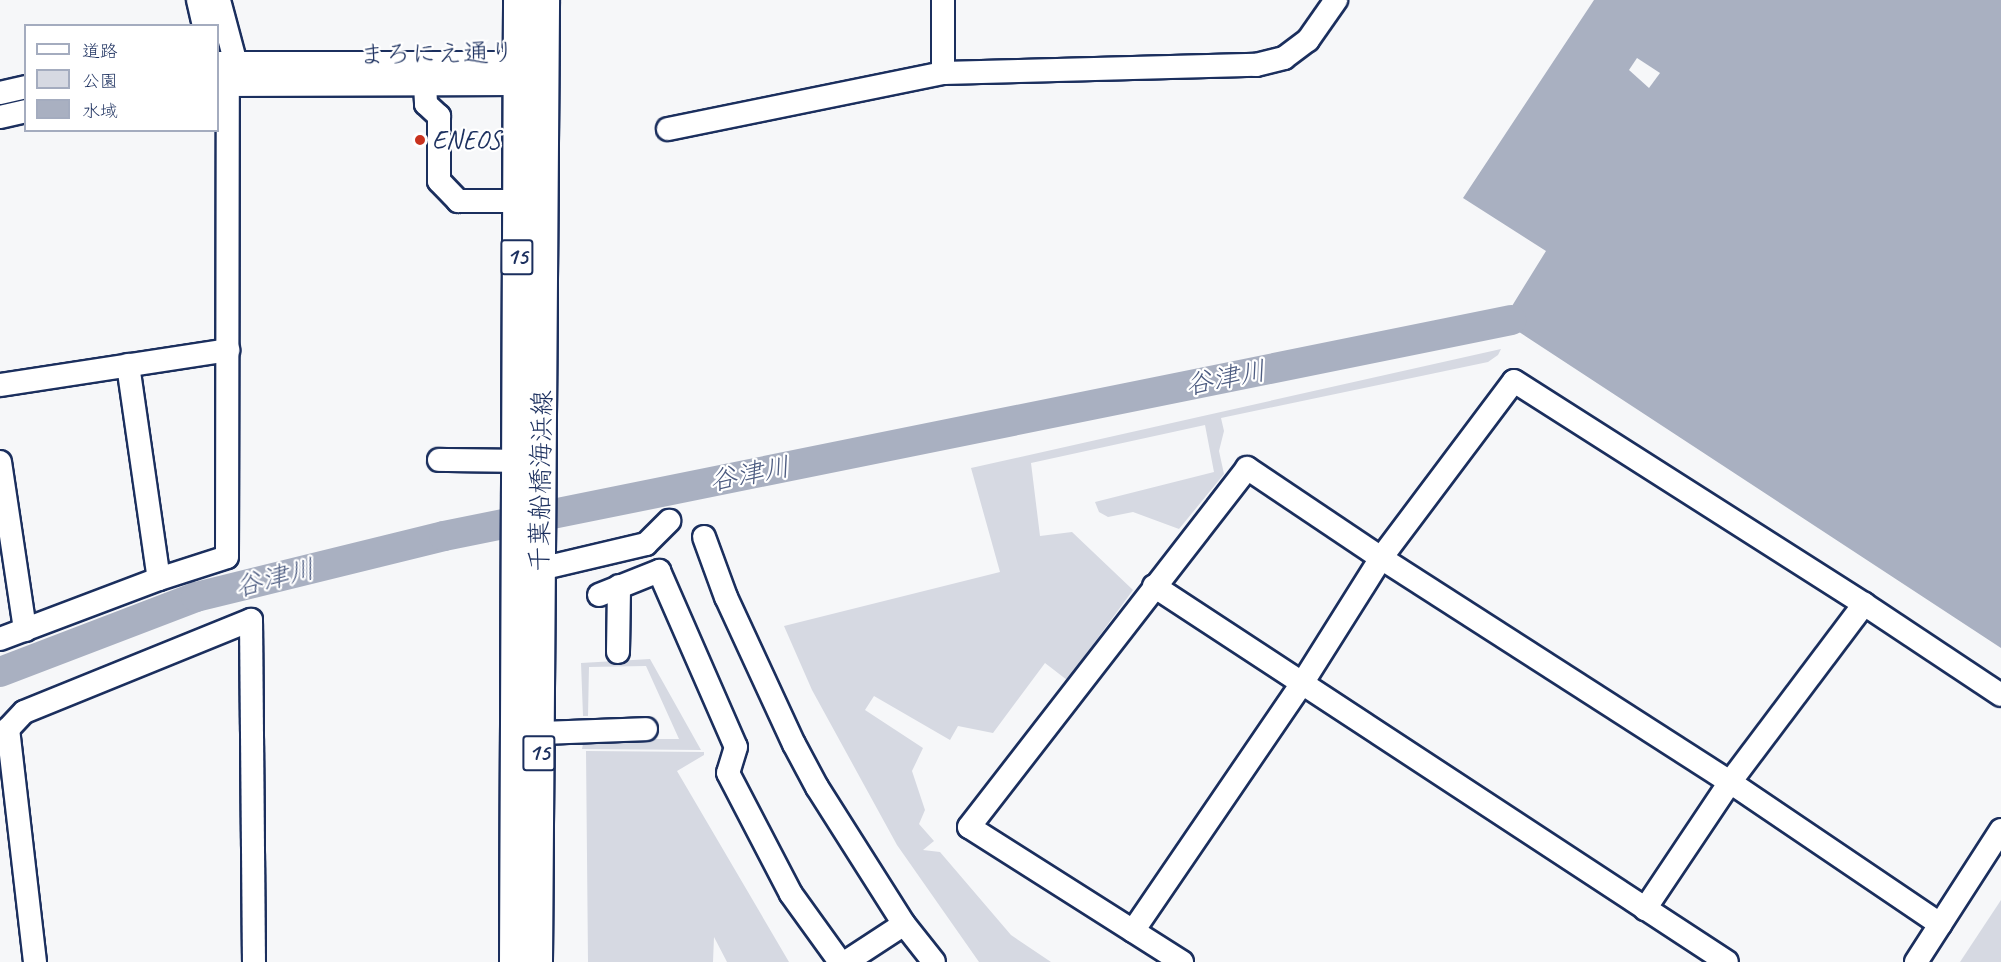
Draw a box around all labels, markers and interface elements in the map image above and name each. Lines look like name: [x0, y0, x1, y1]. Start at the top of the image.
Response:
legend: [24, 24, 219, 132]
street label: まろにえ通り: [359, 37, 515, 71]
text: 道路: [82, 40, 118, 62]
text: 公園: [82, 70, 118, 92]
text: 水域: [82, 100, 118, 122]
place label: ENEOS: [432, 124, 500, 156]
marker: ENEOS: [413, 133, 427, 147]
road number: 15: [499, 236, 535, 278]
water label: 谷津川: [1183, 354, 1269, 402]
street label: 千葉船橋海浜線: [524, 390, 558, 572]
water label: 谷津川: [707, 450, 793, 498]
water label: 谷津川: [232, 552, 318, 604]
road number: 15: [521, 732, 557, 774]

